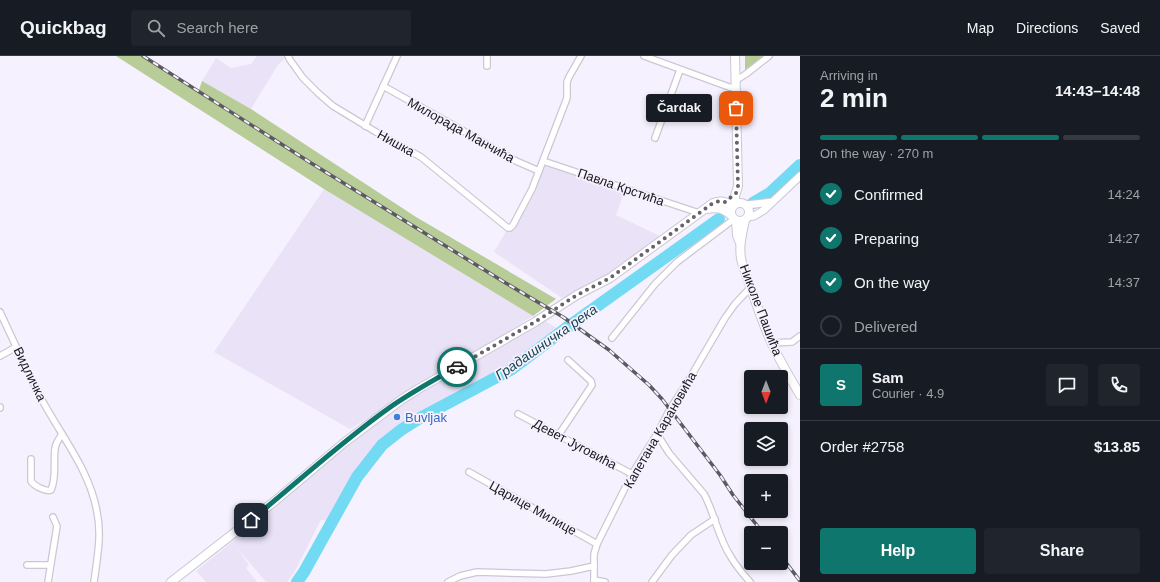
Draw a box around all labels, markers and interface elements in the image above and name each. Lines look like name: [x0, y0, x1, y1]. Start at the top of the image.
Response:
search box: [131, 10, 411, 46]
text: Quickbag: [20, 17, 107, 38]
icon: search: [145, 17, 167, 39]
text: Search here: [177, 19, 258, 36]
text: Map: [967, 20, 994, 36]
text: Directions: [1016, 20, 1078, 36]
text: Saved: [1100, 20, 1140, 36]
text: Arriving in: [820, 68, 878, 83]
text: 14:43–14:48: [1055, 82, 1140, 99]
text: 2 min: [820, 83, 888, 113]
pin: [719, 91, 753, 125]
street label: Милорада Манчића: [405, 94, 518, 166]
callout: Čardak: [646, 94, 712, 122]
icon: bag: [725, 97, 747, 119]
text: Čardak: [657, 100, 701, 115]
street label: Нишка: [375, 127, 418, 160]
text: On the way · 270 m: [820, 146, 933, 161]
street label: Павла Крстића: [576, 165, 667, 209]
icon: check: [820, 183, 842, 205]
text: Confirmed: [854, 186, 923, 203]
text: 14:24: [1107, 187, 1140, 202]
icon: check: [820, 227, 842, 249]
text: Preparing: [854, 230, 919, 247]
text: 14:27: [1107, 231, 1140, 246]
street label: Николе Пашића: [737, 262, 786, 358]
icon: check: [820, 271, 842, 293]
text: On the way: [854, 274, 930, 291]
text: 14:37: [1107, 275, 1140, 290]
water label: Градашничка река: [492, 301, 600, 383]
text: Delivered: [854, 318, 917, 335]
street label: Видличка: [10, 344, 50, 404]
courier: [437, 347, 477, 387]
icon: car: [446, 356, 468, 378]
button: chat: [1046, 364, 1088, 406]
button: phone: [1098, 364, 1140, 406]
street label: Капетана Карановића: [621, 368, 700, 491]
text: Sam: [872, 369, 904, 386]
north arrow: [744, 370, 788, 414]
map controls: [744, 370, 788, 570]
text: S: [836, 376, 846, 393]
text: Courier · 4.9: [872, 386, 944, 401]
place label: Buvljak: [405, 410, 447, 425]
marker: Buvljak: [392, 412, 402, 422]
street label: Девет Југовића: [531, 416, 620, 473]
button: layers: [744, 422, 788, 466]
text: Order #2758: [820, 438, 904, 455]
text: $13.85: [1094, 438, 1140, 455]
button: +: [744, 474, 788, 518]
street label: Царице Милице: [487, 478, 579, 538]
pin: [234, 503, 268, 537]
icon: home: [240, 509, 262, 531]
button: −: [744, 526, 788, 570]
button: Help: [820, 528, 976, 574]
button: Share: [984, 528, 1140, 574]

